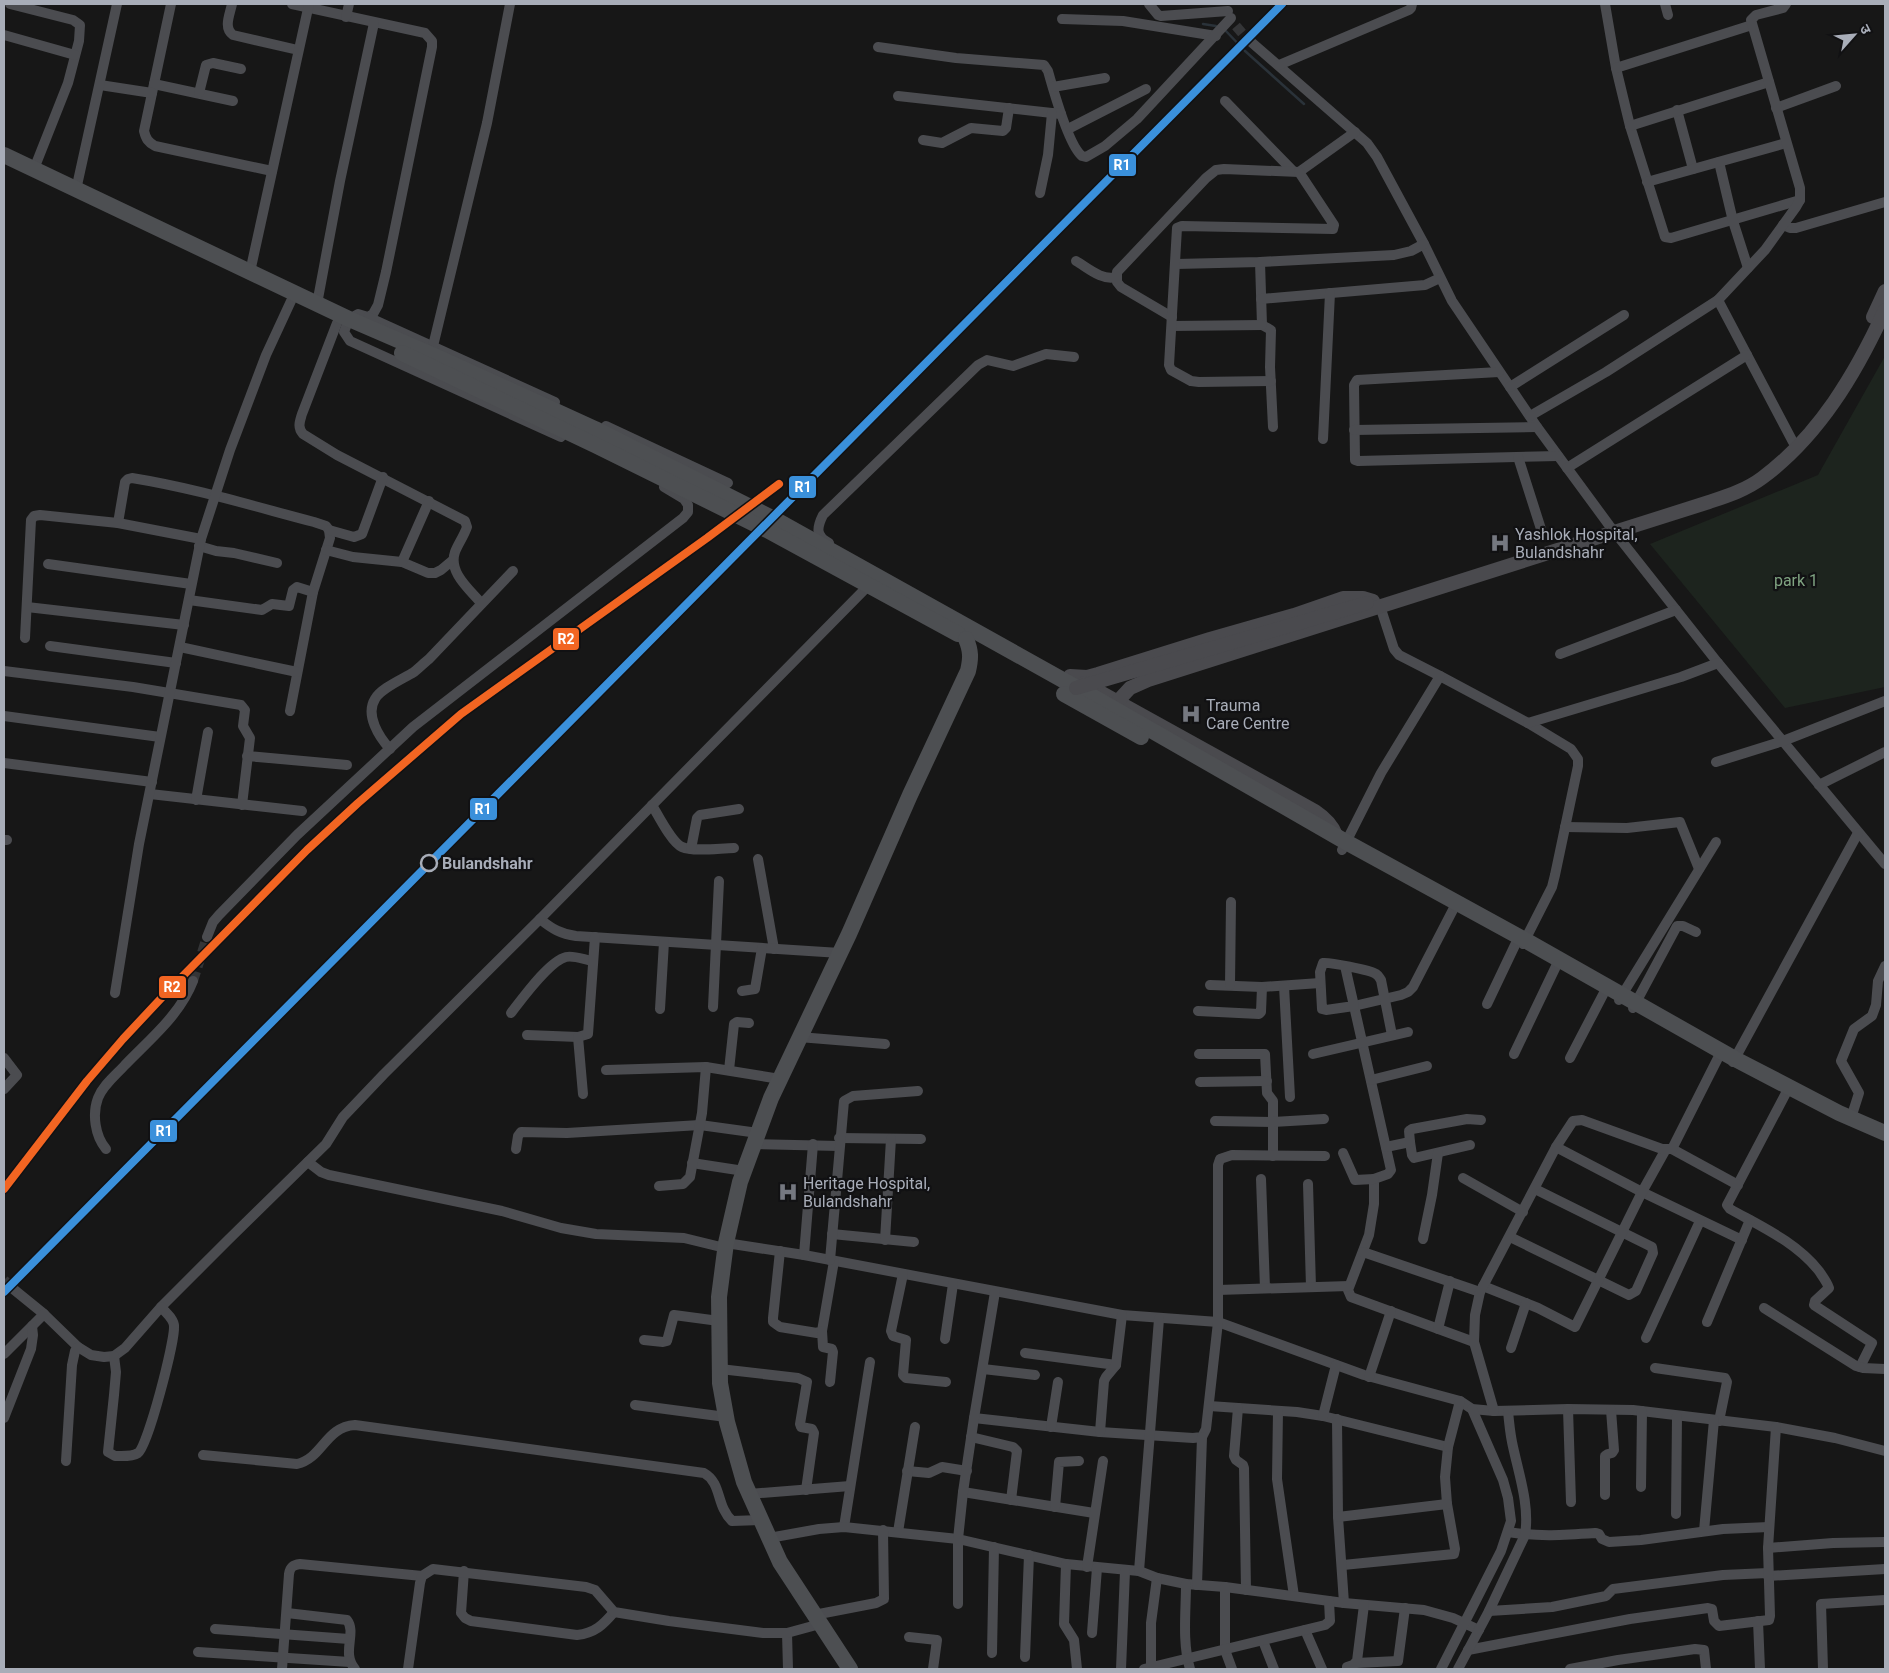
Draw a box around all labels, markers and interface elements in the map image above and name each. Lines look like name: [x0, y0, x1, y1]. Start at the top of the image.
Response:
north arrow: [1829, 10, 1879, 60]
text: उ: [1857, 22, 1875, 37]
line badge: R1: [1108, 153, 1137, 177]
text: R1: [1113, 157, 1131, 173]
line badge: R1: [788, 475, 817, 499]
text: R1: [794, 479, 812, 495]
place label: Yashlok Hospital, Bulandshahr: [1515, 525, 1638, 562]
hospital icon: Yashlok Hospital, Bulandshahr: [1489, 532, 1511, 554]
park label: park 1: [1774, 571, 1818, 590]
line badge: R2: [552, 627, 580, 651]
text: R2: [557, 631, 575, 647]
place label: Trauma Care Centre: [1206, 696, 1290, 733]
hospital icon: Trauma Care Centre: [1180, 703, 1202, 725]
line badge: R1: [469, 797, 498, 821]
text: R1: [474, 801, 492, 817]
marker: Bulandshahr: [420, 854, 438, 872]
place label: Bulandshahr: [442, 854, 533, 873]
line badge: R2: [158, 975, 187, 999]
text: R2: [163, 979, 181, 995]
line badge: R1: [149, 1119, 178, 1143]
text: R1: [155, 1123, 173, 1139]
place label: Heritage Hospital, Bulandshahr: [803, 1174, 930, 1211]
hospital icon: Heritage Hospital, Bulandshahr: [777, 1181, 799, 1203]

